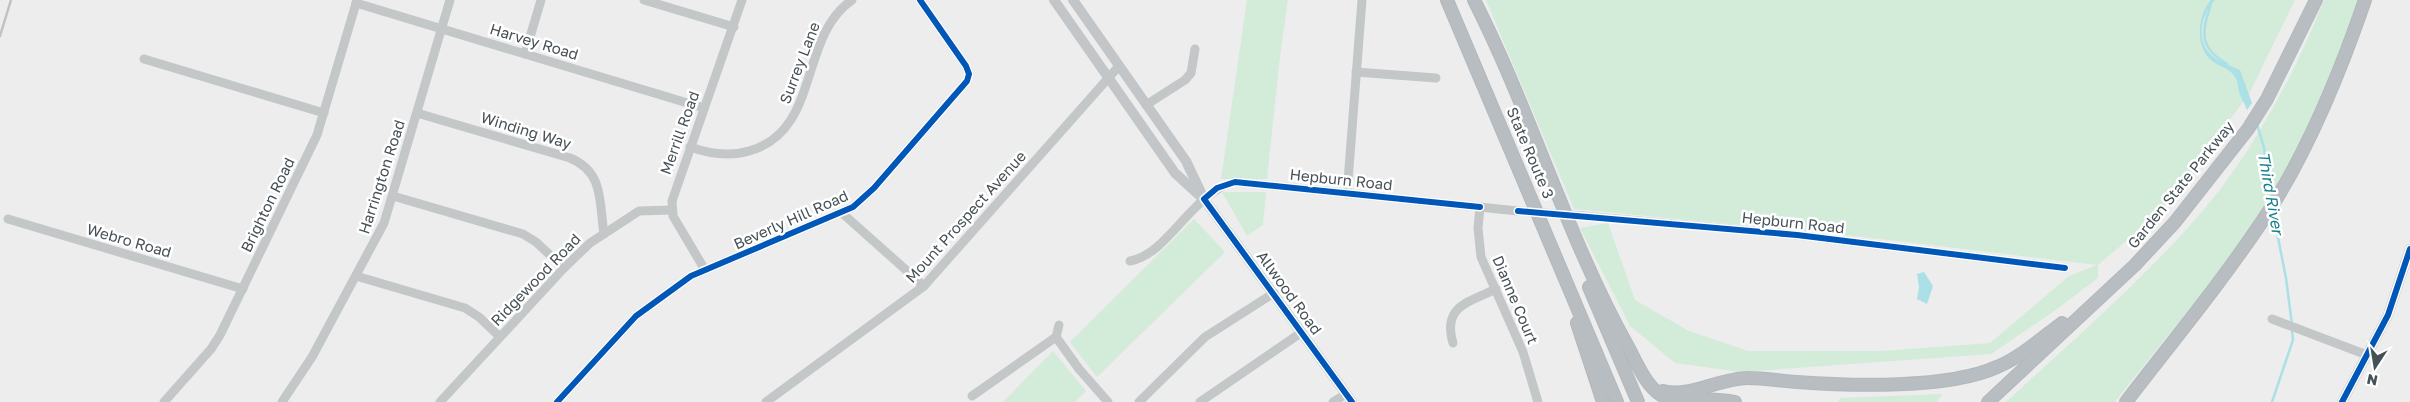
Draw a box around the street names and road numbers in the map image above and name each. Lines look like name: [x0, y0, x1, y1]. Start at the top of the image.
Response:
street label: Harvey Road: [488, 19, 581, 63]
street label: Surrey Lane: [775, 19, 823, 106]
street label: Merrill Road: [656, 89, 702, 177]
street label: State Route 3: [1504, 104, 1558, 201]
street label: Winding Way: [479, 108, 574, 152]
street label: Harrington Road: [354, 117, 408, 236]
street label: Garden State Parkway: [2123, 117, 2238, 252]
street label: Mount Prospect Avenue: [901, 147, 1029, 286]
street label: Brighton Road: [236, 154, 298, 255]
street label: Hepburn Road: [1289, 165, 1393, 193]
street label: Beverly Hill Road: [731, 186, 851, 252]
street label: Hepburn Road: [1741, 208, 1845, 236]
street label: Webro Road: [85, 219, 174, 261]
street label: Ridgewood Road: [487, 230, 584, 329]
street label: Allwood Road: [1253, 247, 1326, 338]
street label: Dianne Court: [1489, 253, 1543, 347]

